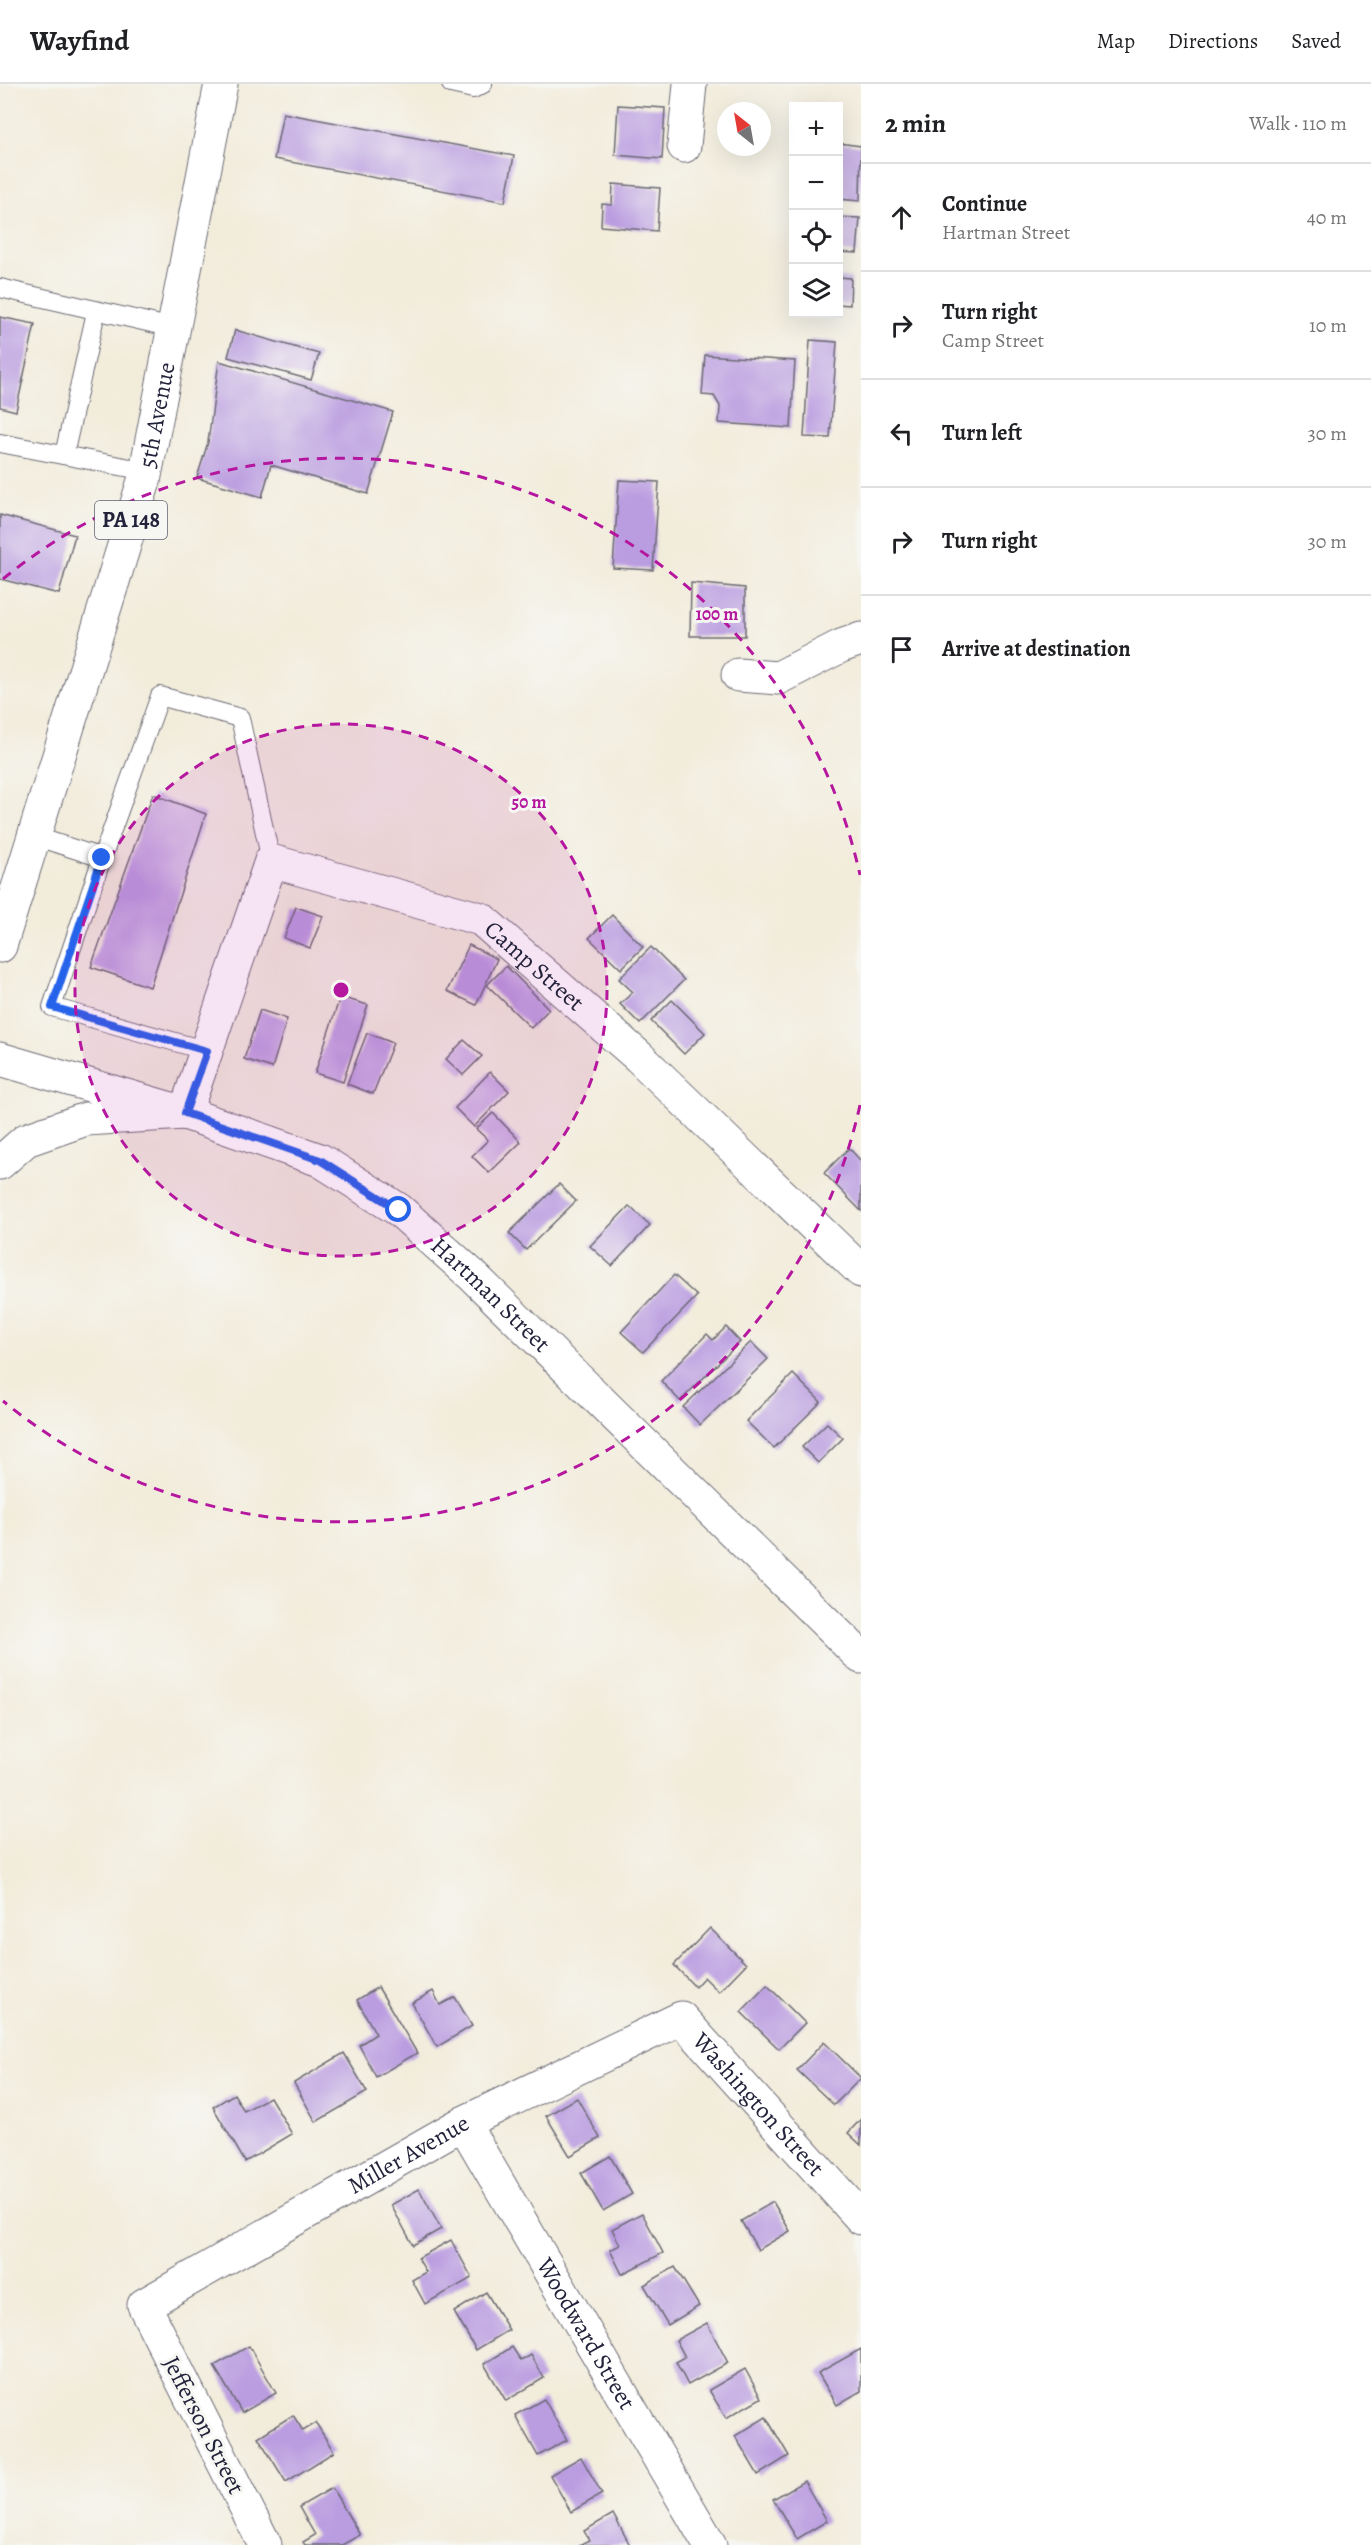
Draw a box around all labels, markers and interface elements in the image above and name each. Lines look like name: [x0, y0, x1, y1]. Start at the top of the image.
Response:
text: Wayfind: [30, 22, 129, 60]
text: Map: [1097, 27, 1135, 55]
text: Directions: [1168, 27, 1258, 55]
text: Saved: [1291, 27, 1341, 55]
north arrow: [717, 102, 771, 156]
map controls: [789, 102, 843, 318]
button: +: [789, 102, 843, 156]
text: 2 min: [885, 106, 946, 141]
text: Walk · 110 m: [1249, 110, 1347, 137]
button: −: [789, 156, 843, 210]
text: Continue: [942, 189, 1027, 219]
icon: ahead: [885, 201, 918, 234]
text: 40 m: [1307, 204, 1347, 231]
button: locate: [789, 210, 843, 264]
text: Hartman Street: [942, 219, 1070, 246]
button: layers: [789, 264, 843, 318]
text: Turn right: [942, 297, 1038, 327]
icon: right: [885, 309, 918, 342]
text: 10 m: [1309, 312, 1347, 339]
text: Camp Street: [942, 327, 1044, 354]
street label: 5th Avenue: [131, 359, 183, 471]
icon: left: [885, 417, 918, 450]
text: Turn left: [942, 418, 1022, 448]
text: 30 m: [1307, 420, 1347, 447]
road number: PA 148: [95, 501, 167, 539]
icon: right: [885, 525, 918, 558]
text: Turn right: [942, 526, 1038, 556]
text: 30 m: [1307, 528, 1347, 555]
text: 100 m: [696, 602, 738, 626]
icon: arrive: [885, 633, 918, 666]
text: Arrive at destination: [942, 634, 1131, 664]
text: 50 m: [512, 790, 546, 814]
route end: [88, 844, 114, 870]
street label: Camp Street: [478, 913, 591, 1018]
centre of rings: [331, 980, 351, 1000]
route start: [385, 1196, 411, 1222]
street label: Hartman Street: [424, 1230, 558, 1359]
street label: Washington Street: [685, 2025, 832, 2183]
street label: Miller Avenue: [342, 2107, 475, 2202]
street label: Woodward Street: [529, 2251, 643, 2415]
street label: Jefferson Street: [156, 2351, 253, 2500]

